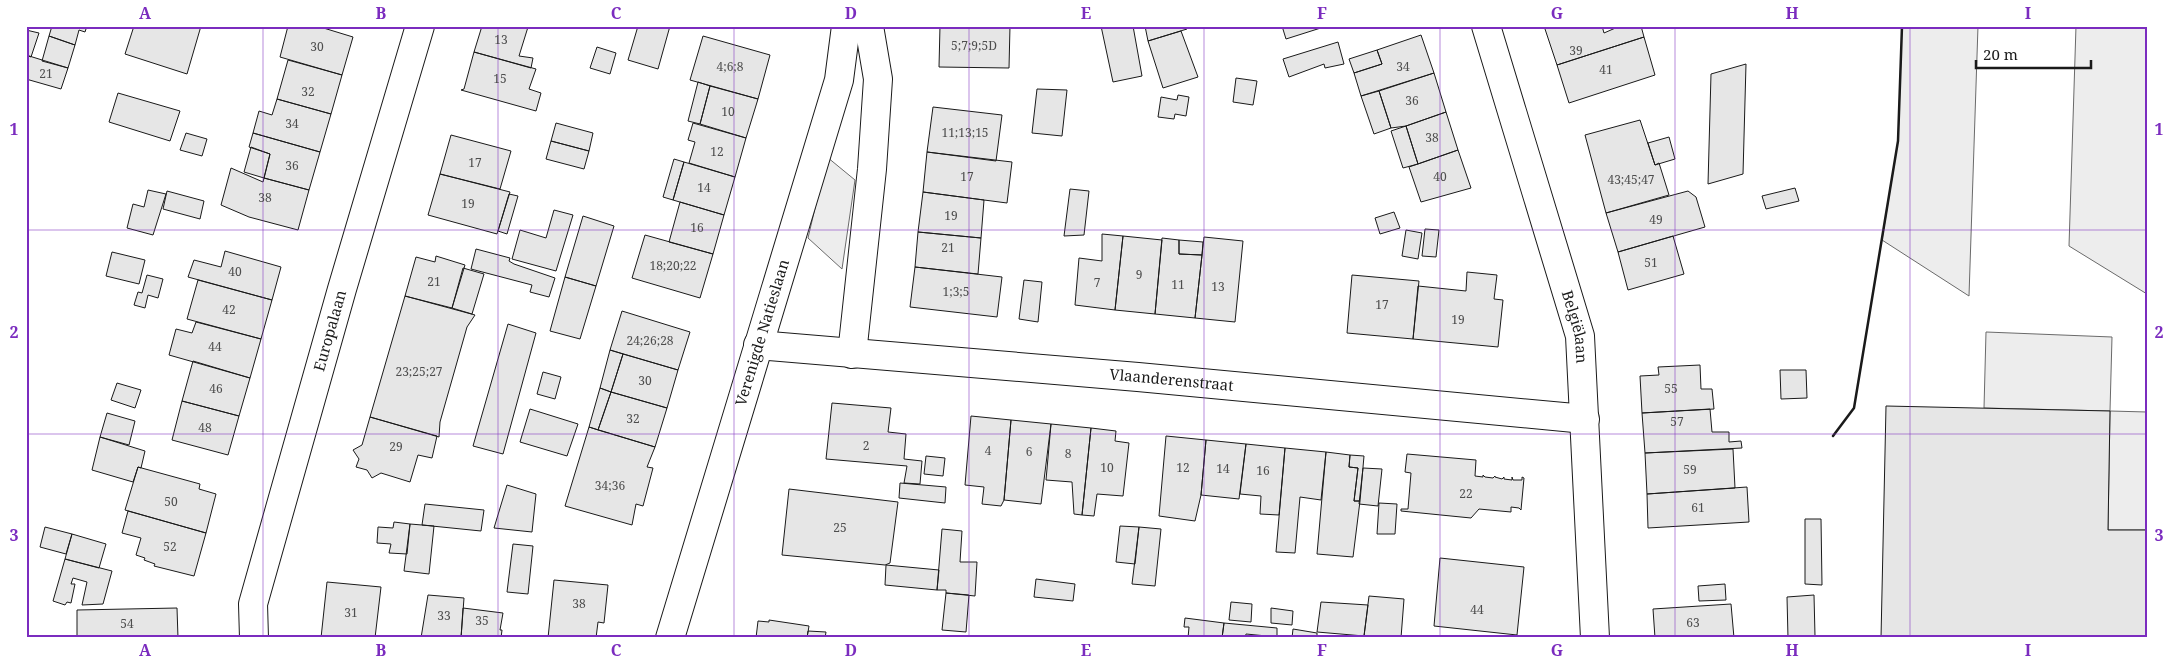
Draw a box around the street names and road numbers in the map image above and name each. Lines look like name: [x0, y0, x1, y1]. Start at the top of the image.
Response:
street label: Verenigde Natieslaan: [730, 256, 793, 408]
street label: Europalaan: [308, 287, 350, 373]
street label: Belgiëlaan: [1558, 288, 1592, 364]
street label: Vlaanderenstraat: [1109, 364, 1234, 395]

